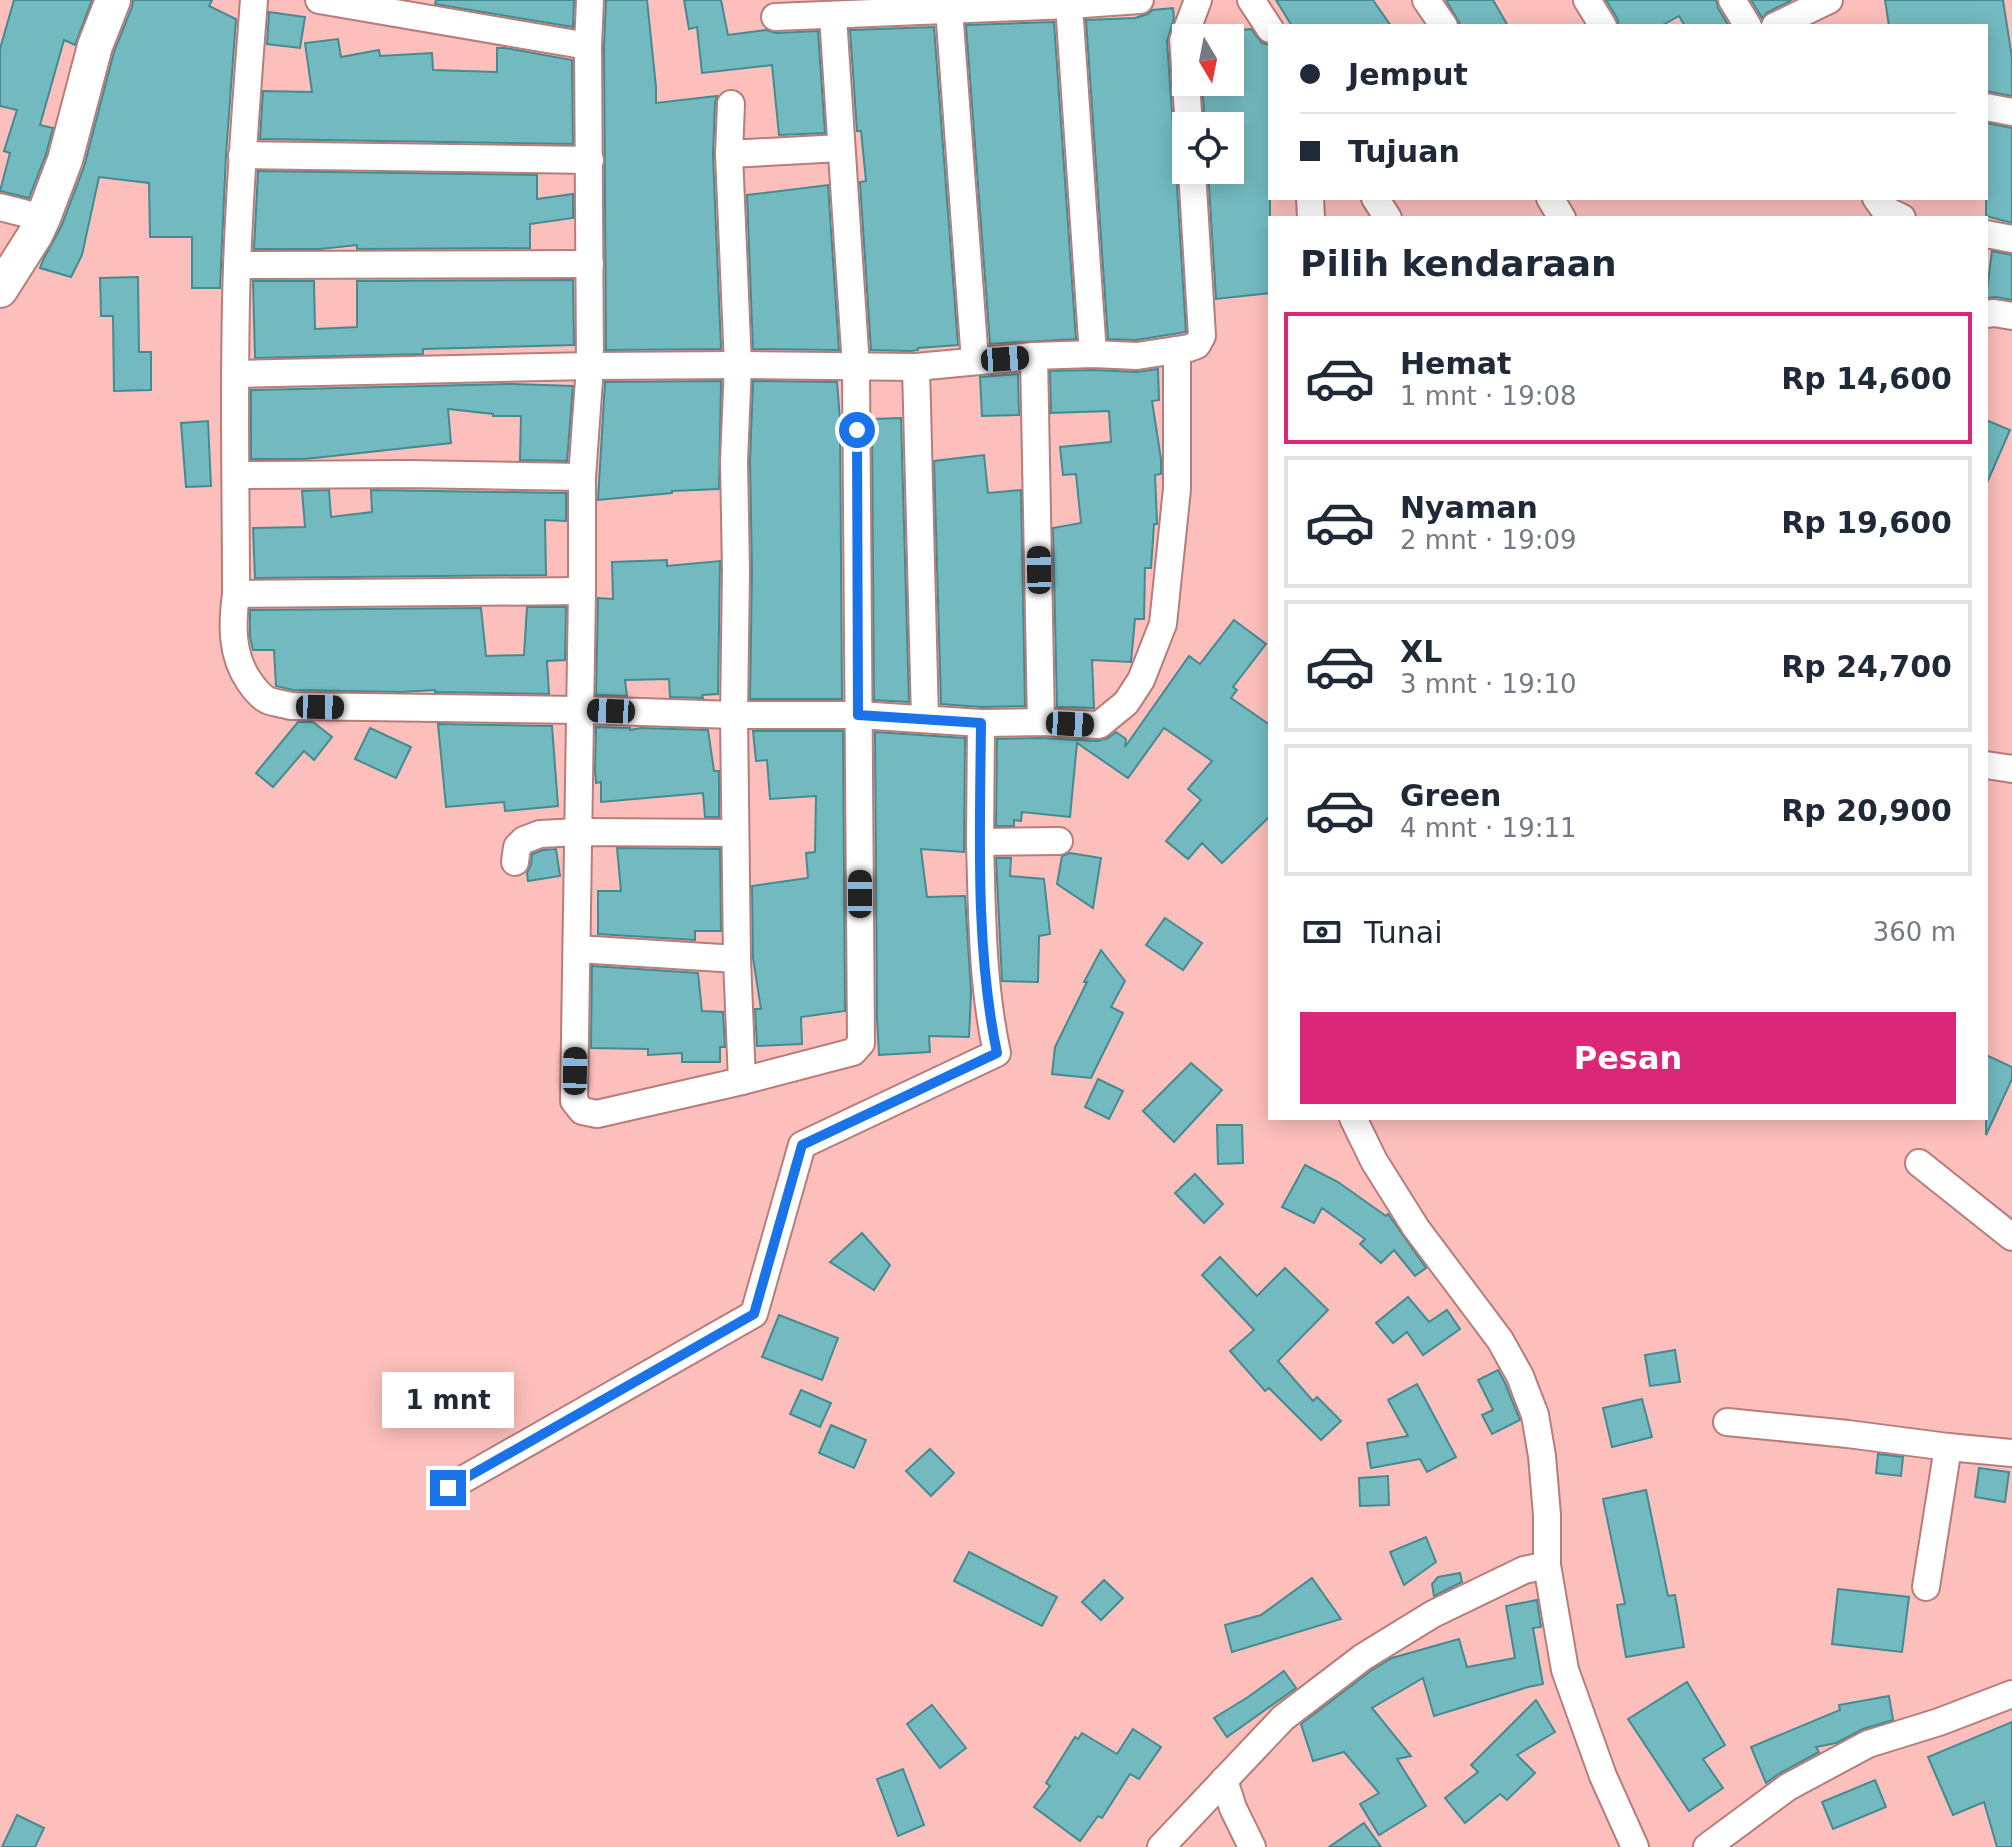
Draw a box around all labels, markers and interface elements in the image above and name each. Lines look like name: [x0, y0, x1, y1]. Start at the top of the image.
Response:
north arrow: [1172, 24, 1244, 96]
map controls: [1172, 24, 1244, 184]
text: Jemput: [1348, 57, 1468, 92]
button: locate: [1172, 112, 1244, 184]
text: Tujuan: [1348, 134, 1460, 169]
text: Pilih kendaraan: [1300, 243, 1617, 284]
icon: car: [1304, 342, 1376, 414]
car: [980, 345, 1030, 373]
text: Hemat: [1400, 346, 1511, 381]
text: Rp 14,600: [1781, 361, 1952, 396]
text: 1 mnt · 19:08: [1400, 381, 1577, 411]
route start: [839, 412, 875, 448]
icon: car: [1304, 486, 1376, 558]
text: Nyaman: [1400, 490, 1538, 525]
text: Rp 19,600: [1781, 505, 1952, 540]
text: 2 mnt · 19:09: [1400, 525, 1577, 555]
car: [1027, 546, 1051, 594]
icon: car: [1304, 630, 1376, 702]
text: XL: [1400, 634, 1442, 669]
text: Rp 24,700: [1781, 649, 1952, 684]
text: 3 mnt · 19:10: [1400, 669, 1577, 699]
car: [296, 695, 344, 719]
car: [587, 698, 635, 724]
car: [1045, 711, 1095, 737]
icon: car: [1304, 774, 1376, 846]
text: Green: [1400, 778, 1501, 813]
text: Rp 20,900: [1781, 793, 1952, 828]
text: 4 mnt · 19:11: [1400, 813, 1577, 843]
car: [848, 870, 872, 918]
icon: cash: [1300, 910, 1344, 954]
text: Tunai: [1364, 915, 1443, 950]
text: 360 m: [1873, 917, 1956, 947]
button: Pesan: [1300, 1012, 1956, 1104]
car: [563, 1047, 587, 1095]
callout: 1 mnt: [382, 1372, 514, 1428]
text: 1 mnt: [405, 1385, 491, 1415]
route end: [430, 1470, 466, 1506]

